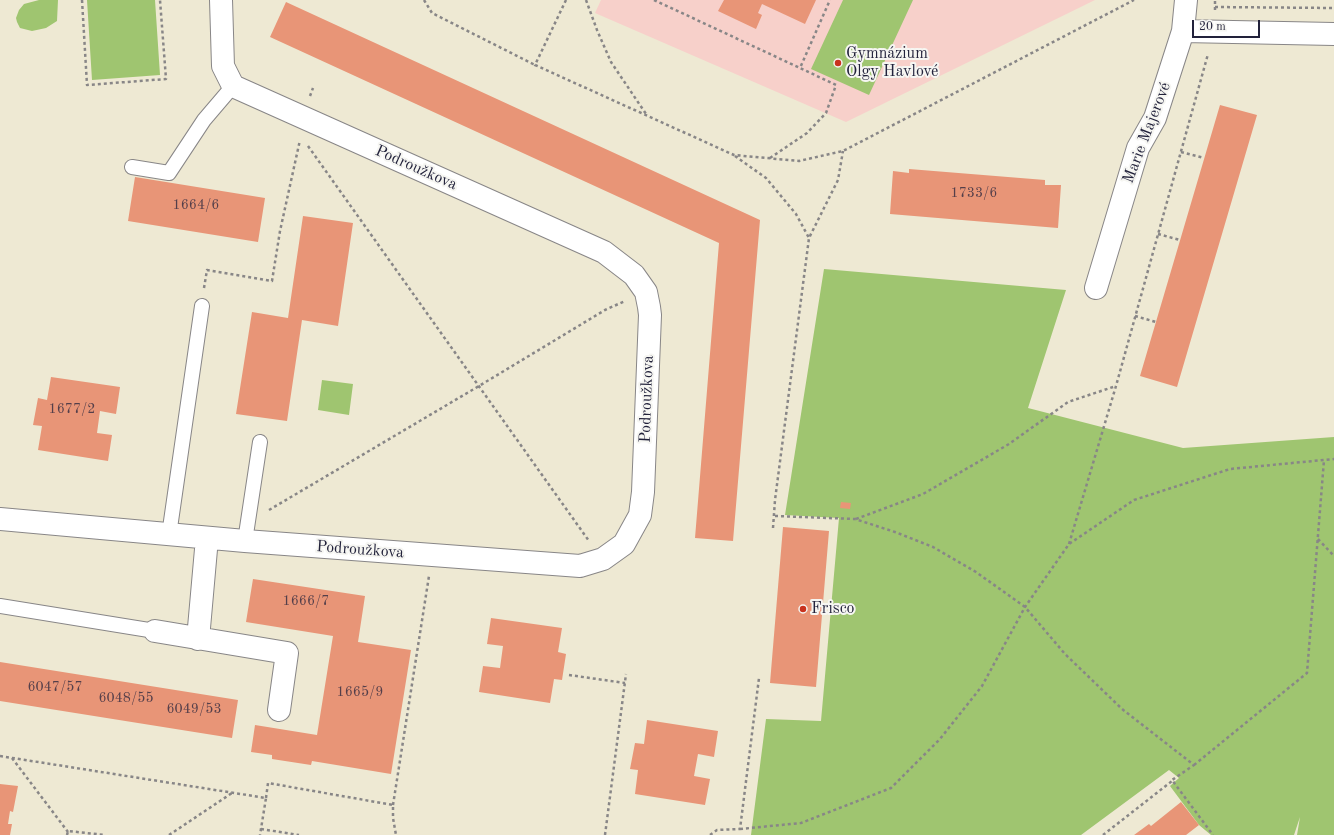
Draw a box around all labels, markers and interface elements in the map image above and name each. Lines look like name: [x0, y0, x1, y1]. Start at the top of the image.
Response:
scale bar: [1194, 12, 1262, 38]
text: 20 m: [1199, 21, 1226, 33]
place label: Gymnázium Olgy Havlové: [846, 44, 938, 82]
marker: Gymnázium Olgy Havlové: [833, 58, 843, 68]
street label: Marie Majerové: [1119, 80, 1175, 186]
street label: Podroužkova: [372, 141, 460, 195]
house number: 1733/6: [951, 185, 997, 201]
house number: 1664/6: [173, 197, 219, 213]
street label: Podroužkova: [636, 355, 658, 443]
house number: 1677/2: [49, 401, 95, 417]
street label: Podroužkova: [316, 537, 404, 563]
house number: 1666/7: [283, 593, 329, 609]
place label: Frisco: [811, 599, 855, 619]
marker: Frisco: [798, 604, 808, 614]
house number: 6047/57: [27, 679, 83, 695]
house number: 1665/9: [337, 684, 383, 700]
house number: 6048/55: [98, 690, 154, 706]
house number: 6049/53: [166, 701, 222, 717]

